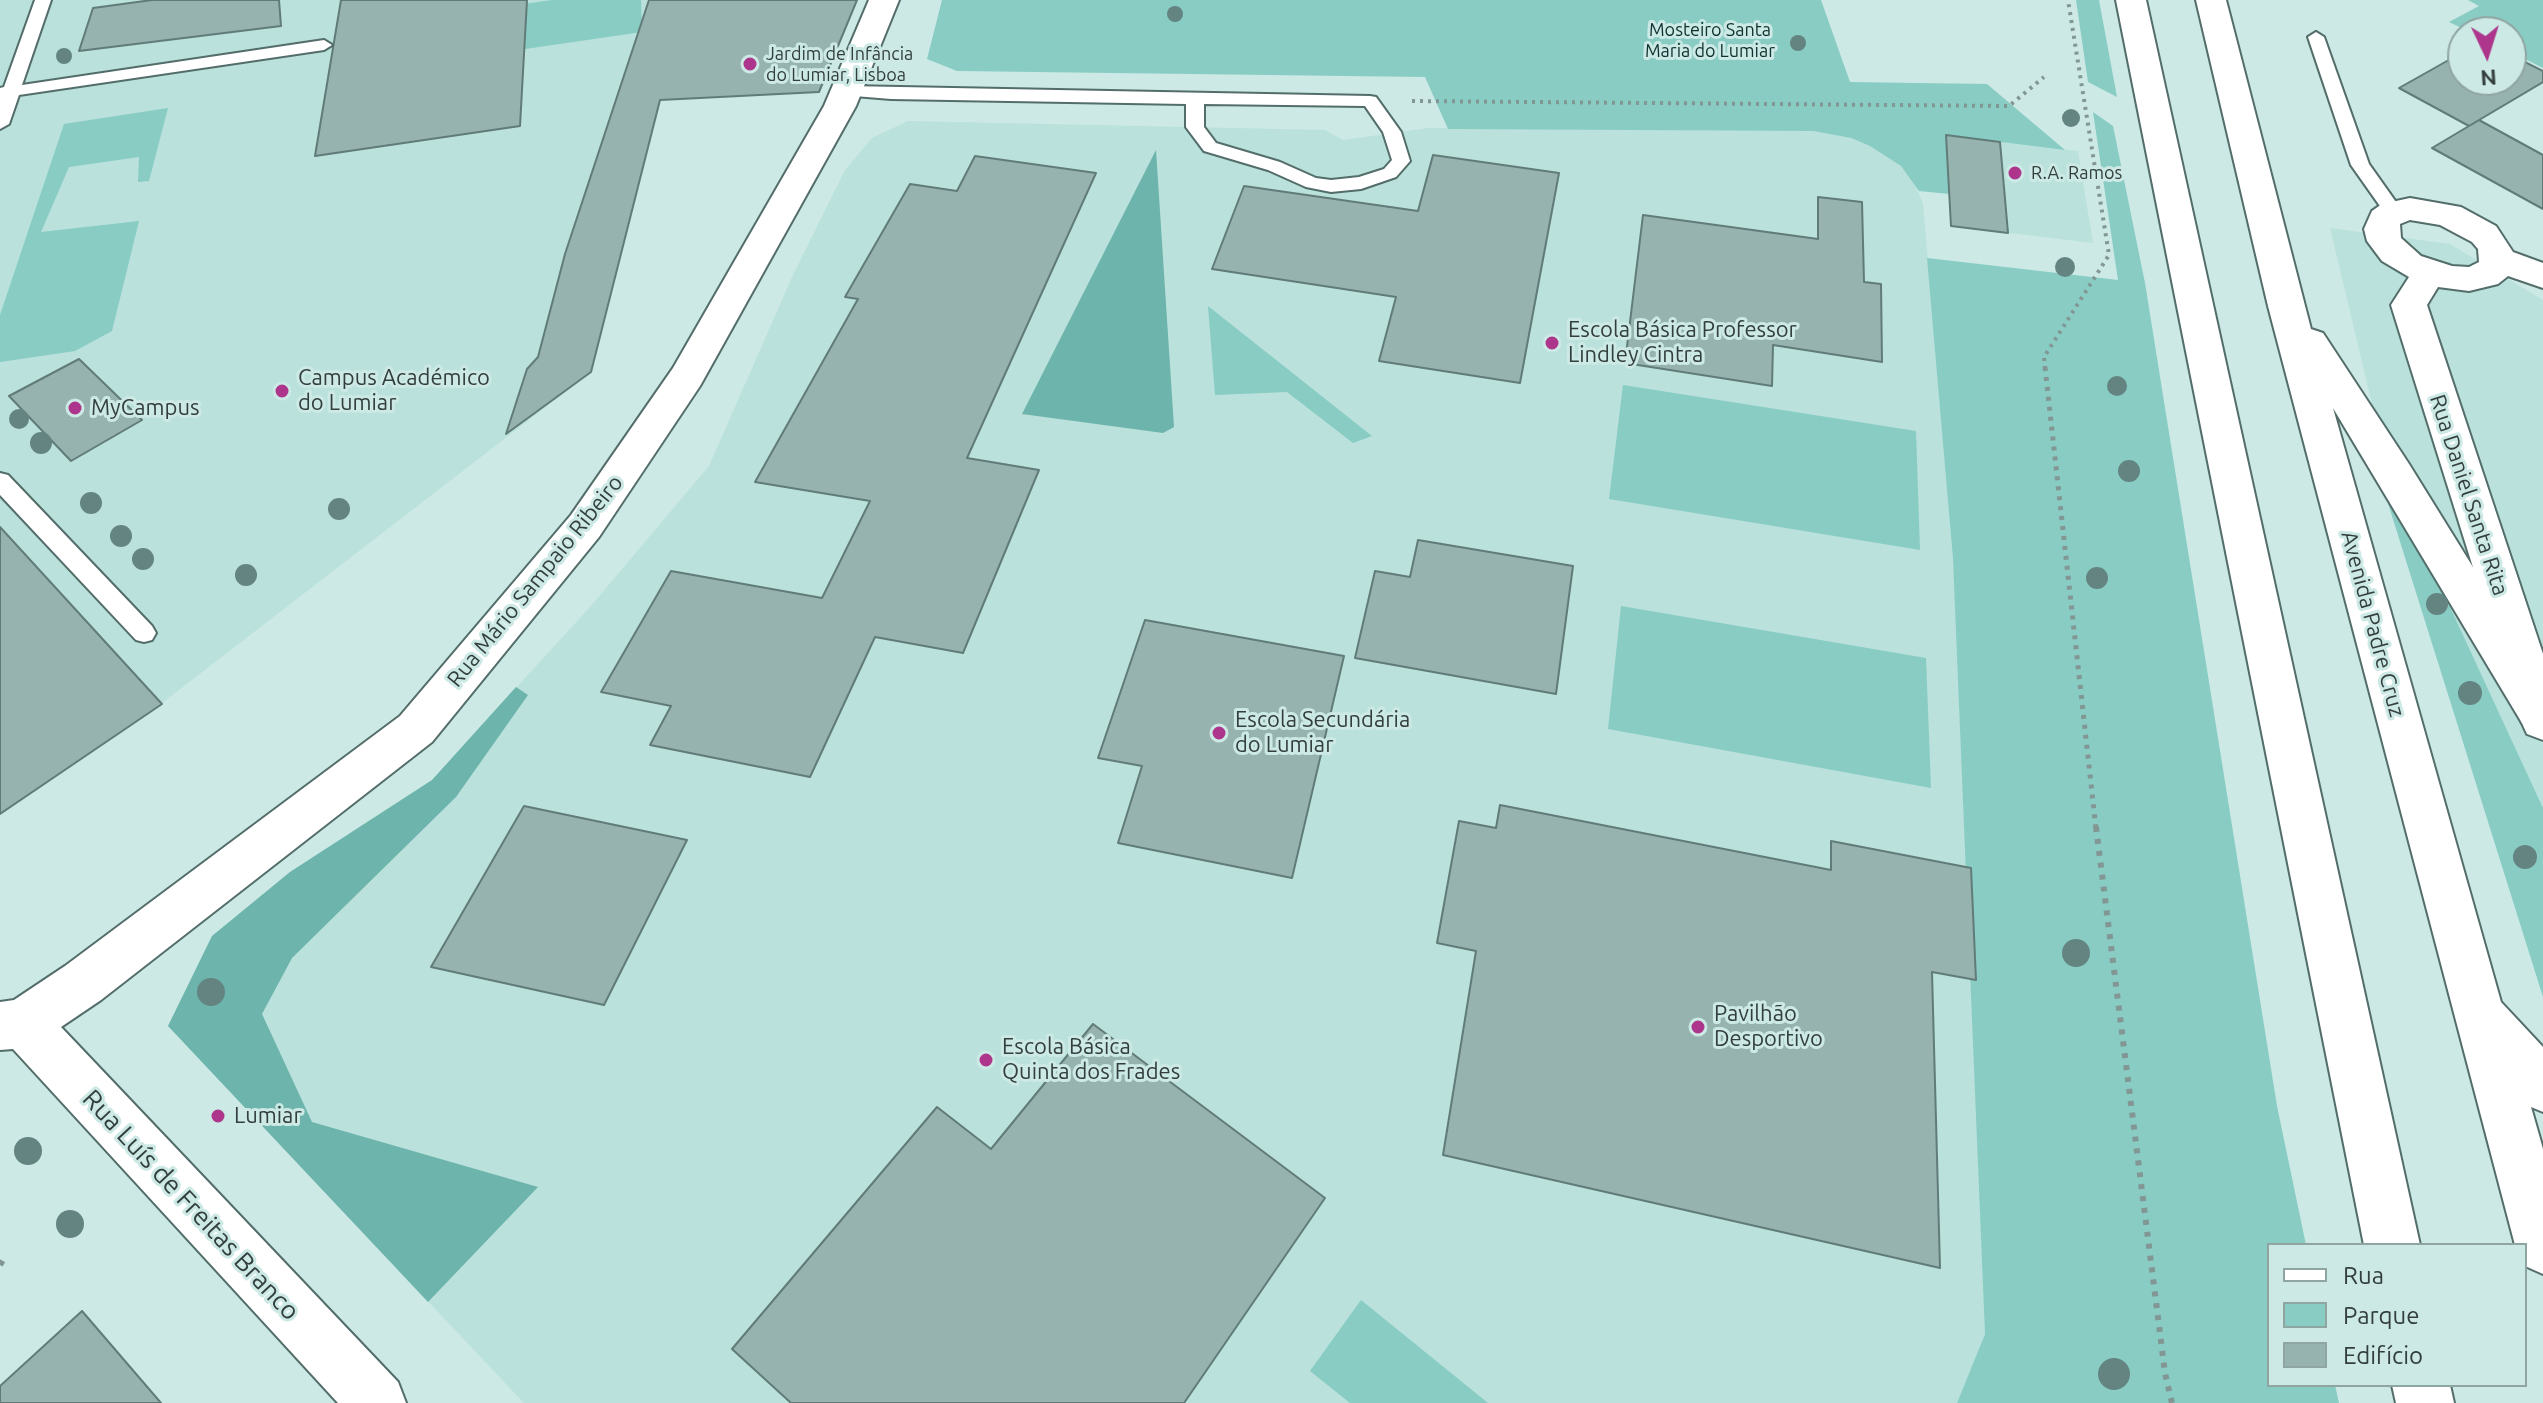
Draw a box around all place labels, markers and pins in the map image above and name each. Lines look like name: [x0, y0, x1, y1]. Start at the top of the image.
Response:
place label: Jardim de Infância do Lumiar, Lisboa: [766, 43, 913, 86]
marker: Jardim de Infância do Lumiar, Lisboa: [741, 55, 759, 73]
place label: R.A. Ramos: [2031, 162, 2122, 184]
marker: R.A. Ramos: [2006, 164, 2024, 182]
place label: Escola Básica Professor Lindley Cintra: [1568, 317, 1797, 368]
marker: Escola Básica Professor Lindley Cintra: [1543, 334, 1561, 352]
place label: Campus Académico do Lumiar: [298, 365, 490, 416]
marker: Campus Académico do Lumiar: [273, 382, 291, 400]
place label: MyCampus: [91, 395, 200, 421]
marker: MyCampus: [66, 399, 84, 417]
place label: Escola Secundária do Lumiar: [1235, 707, 1410, 758]
marker: Escola Secundária do Lumiar: [1210, 724, 1228, 742]
place label: Pavilhão Desportivo: [1714, 1001, 1823, 1052]
marker: Pavilhão Desportivo: [1689, 1018, 1707, 1036]
place label: Escola Básica Quinta dos Frades: [1002, 1034, 1180, 1086]
marker: Escola Básica Quinta dos Frades: [977, 1051, 995, 1069]
place label: Lumiar: [234, 1103, 302, 1129]
marker: Lumiar: [209, 1107, 227, 1125]

